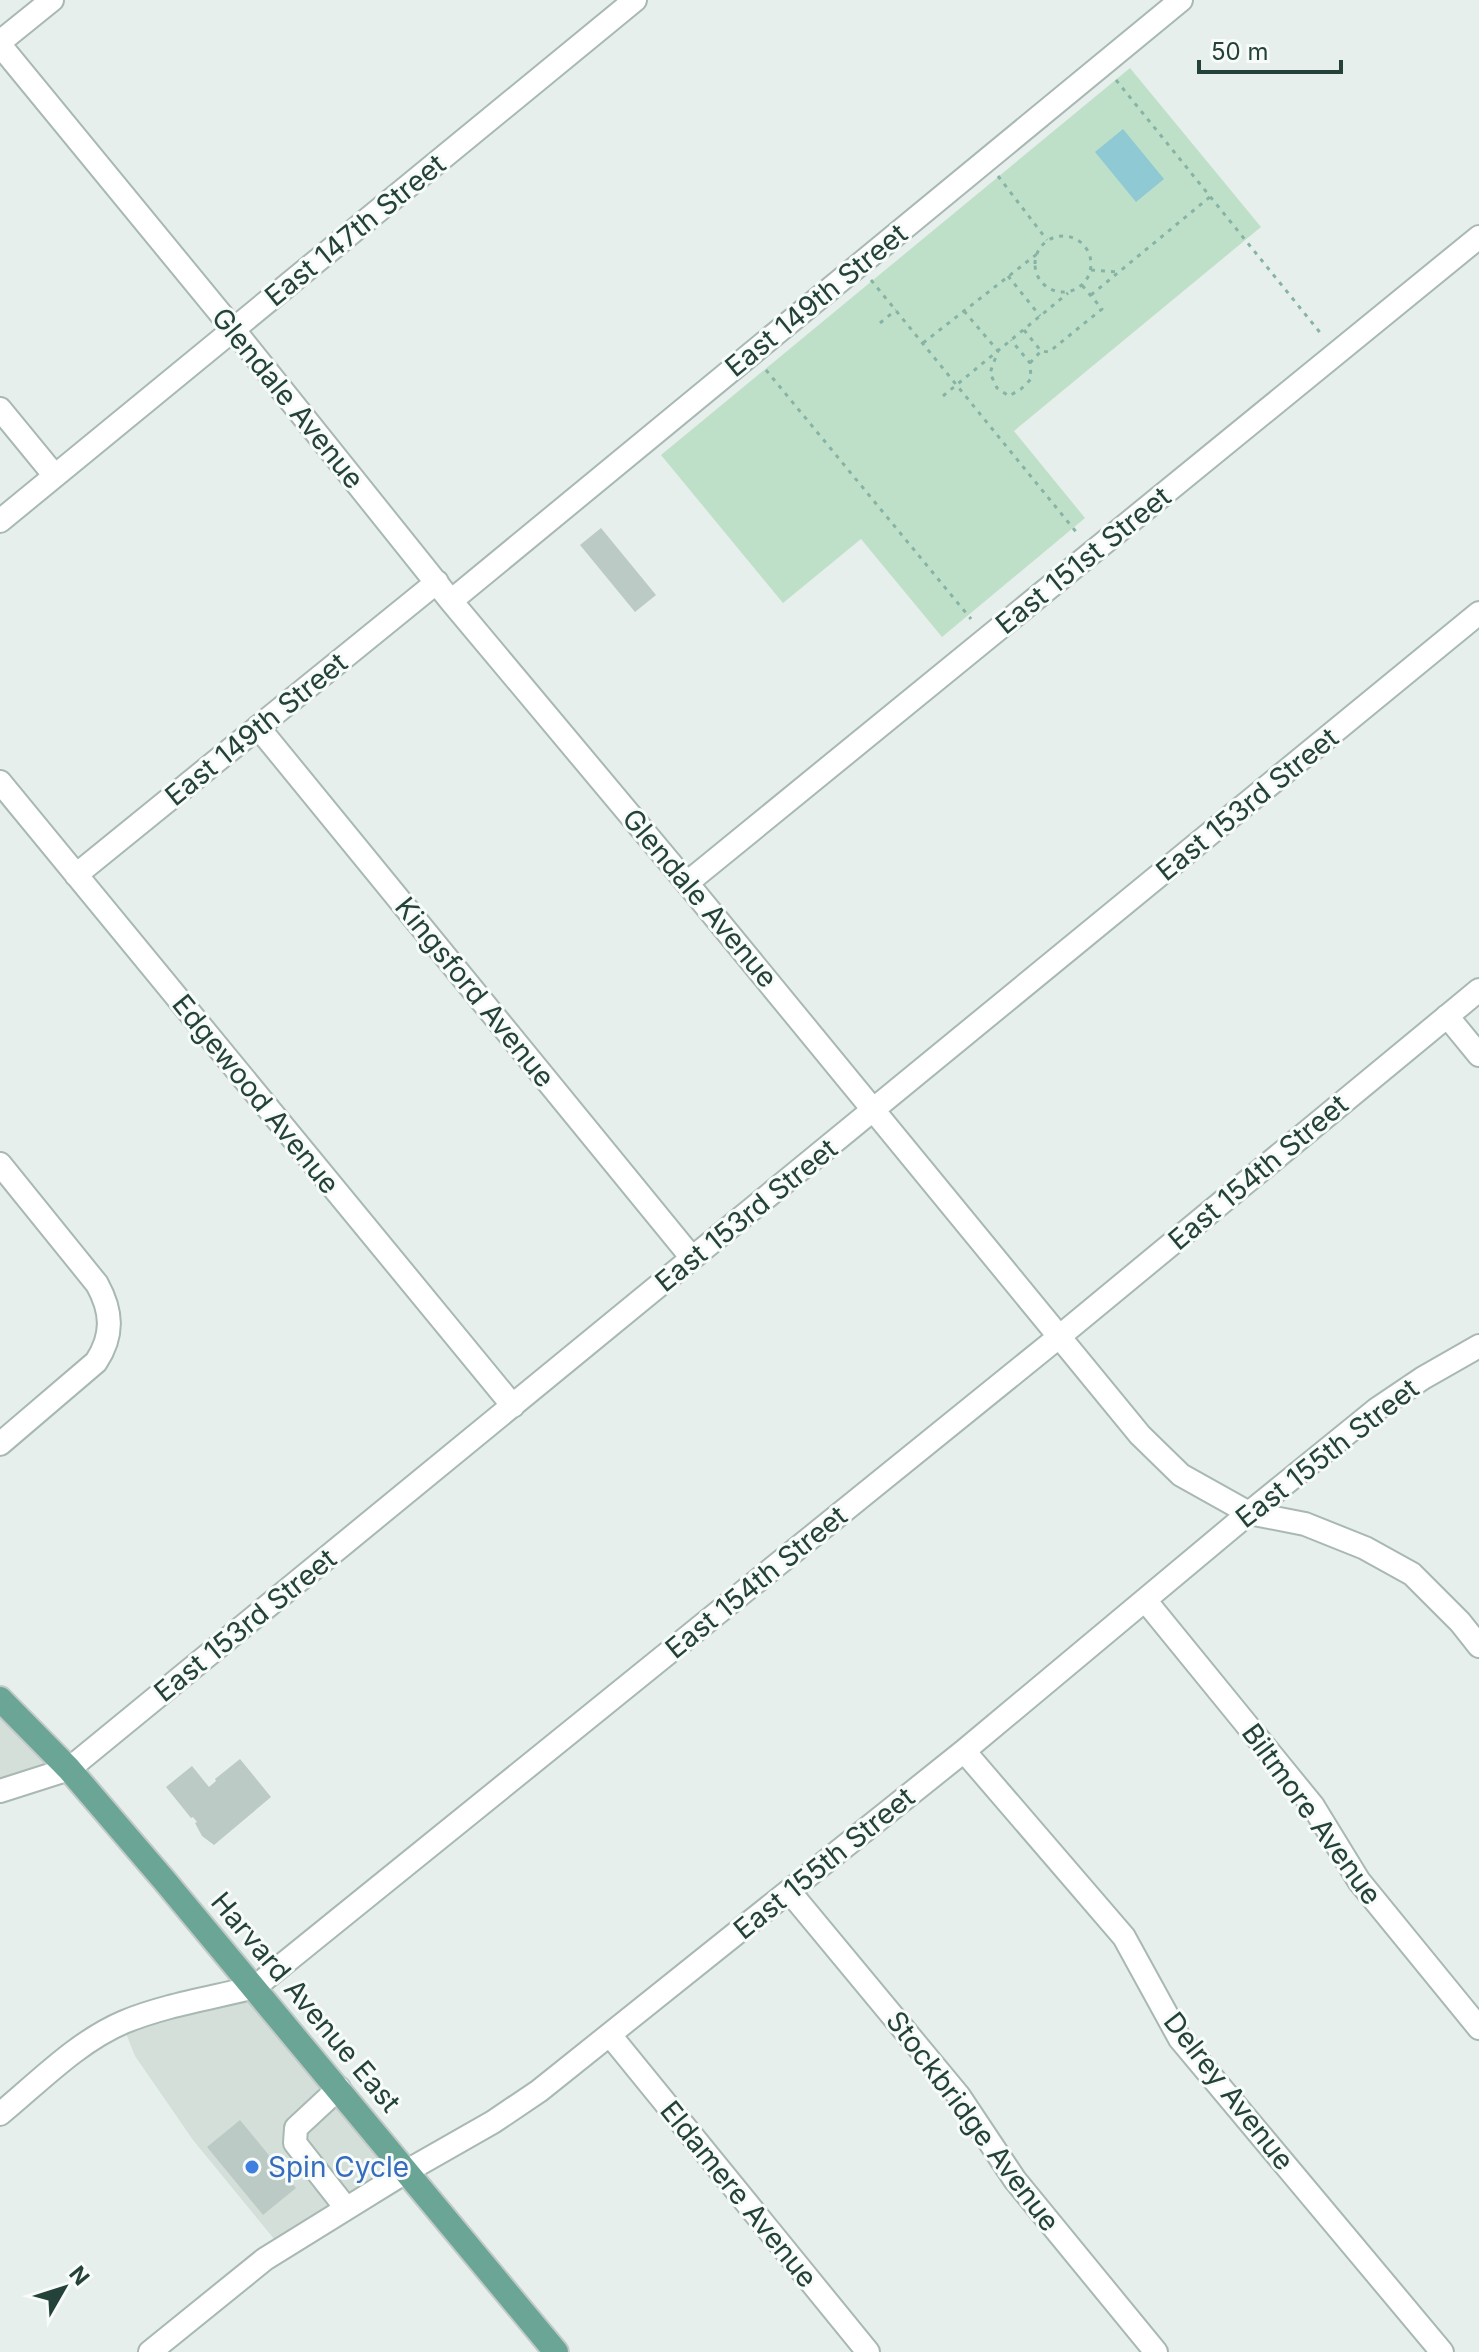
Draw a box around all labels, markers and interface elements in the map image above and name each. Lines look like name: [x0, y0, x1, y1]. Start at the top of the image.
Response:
scale bar: [1199, 24, 1341, 74]
text: 50 m: [1211, 37, 1269, 66]
street label: East 147th Street: [258, 147, 452, 313]
street label: East 149th Street: [718, 216, 914, 384]
street label: Glendale Avenue: [205, 301, 371, 495]
street label: East 151st Street: [989, 479, 1177, 641]
street label: East 149th Street: [158, 645, 354, 813]
street label: East 153rd Street: [1149, 720, 1345, 888]
street label: Glendale Avenue: [615, 802, 785, 994]
street label: Kingsford Avenue: [388, 890, 562, 1094]
street label: Edgewood Avenue: [165, 988, 347, 1200]
street label: East 154th Street: [1161, 1087, 1355, 1257]
street label: East 153rd Street: [648, 1131, 844, 1299]
street label: East 155th Street: [1229, 1371, 1425, 1535]
street label: East 154th Street: [658, 1498, 854, 1666]
street label: East 153rd Street: [147, 1541, 343, 1709]
street label: Biltmore Avenue: [1235, 1717, 1389, 1911]
street label: East 155th Street: [727, 1780, 921, 1946]
street label: Harvard Avenue East: [204, 1885, 408, 2119]
street label: Stockbridge Avenue: [879, 2004, 1067, 2238]
street label: Delrey Avenue: [1157, 2005, 1301, 2177]
street label: Eldamere Avenue: [653, 2094, 825, 2294]
place label: Spin Cycle: [268, 2150, 409, 2184]
marker: Spin Cycle: [243, 2158, 261, 2176]
north arrow: [24, 2248, 104, 2328]
text: N: [64, 2261, 95, 2290]

